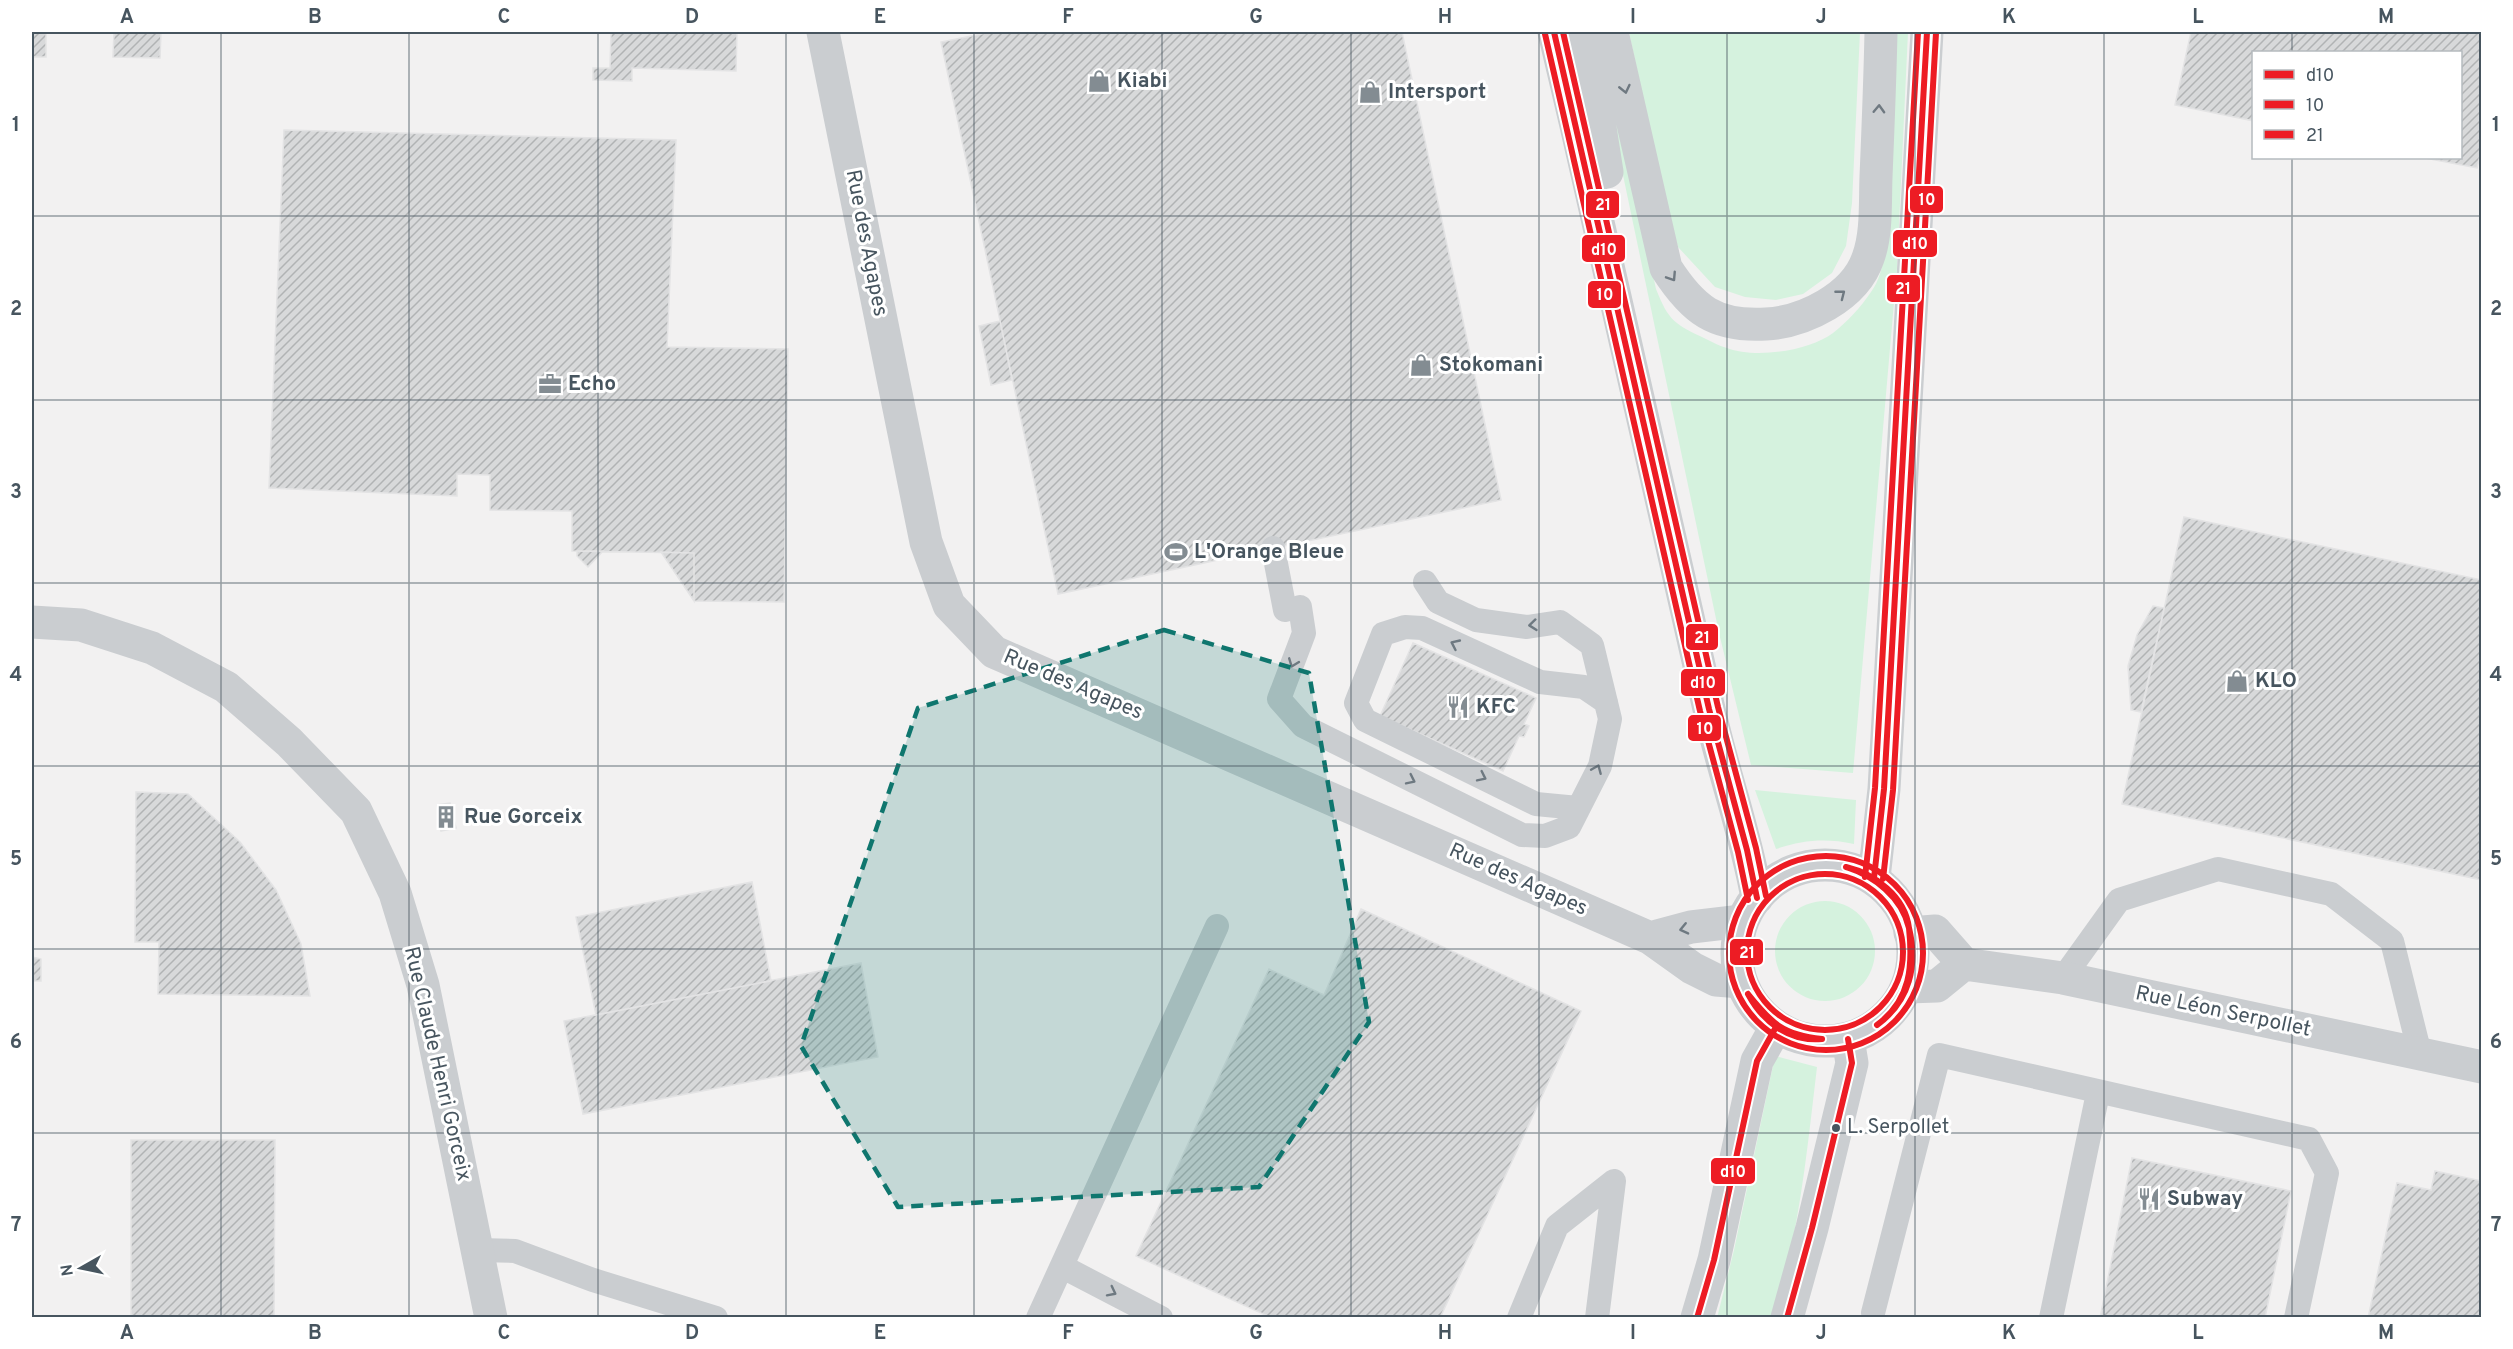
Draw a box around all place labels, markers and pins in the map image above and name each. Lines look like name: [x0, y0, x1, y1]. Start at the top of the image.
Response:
shop icon: Kiabi: [1086, 68, 1112, 94]
place label: Kiabi: [1117, 68, 1168, 95]
shop icon: Intersport: [1357, 79, 1383, 105]
place label: Intersport: [1388, 79, 1486, 106]
shop icon: Stokomani: [1408, 352, 1434, 378]
place label: Stokomani: [1439, 352, 1543, 379]
office icon: Echo: [537, 371, 563, 397]
place label: Echo: [568, 371, 616, 398]
sports icon: L'Orange Bleue: [1163, 539, 1189, 565]
place label: L'Orange Bleue: [1194, 539, 1344, 566]
shop icon: KLO: [2224, 668, 2250, 694]
place label: KLO: [2255, 668, 2297, 695]
restaurant icon: KFC: [1445, 694, 1471, 720]
place label: KFC: [1476, 694, 1516, 721]
building icon: Rue Gorceix: [433, 804, 459, 830]
place label: Rue Gorceix: [464, 804, 583, 831]
place label: L. Serpollet: [1847, 1115, 1949, 1141]
marker: L. Serpollet: [1830, 1122, 1842, 1134]
restaurant icon: Subway: [2136, 1186, 2162, 1212]
place label: Subway: [2167, 1186, 2243, 1213]

